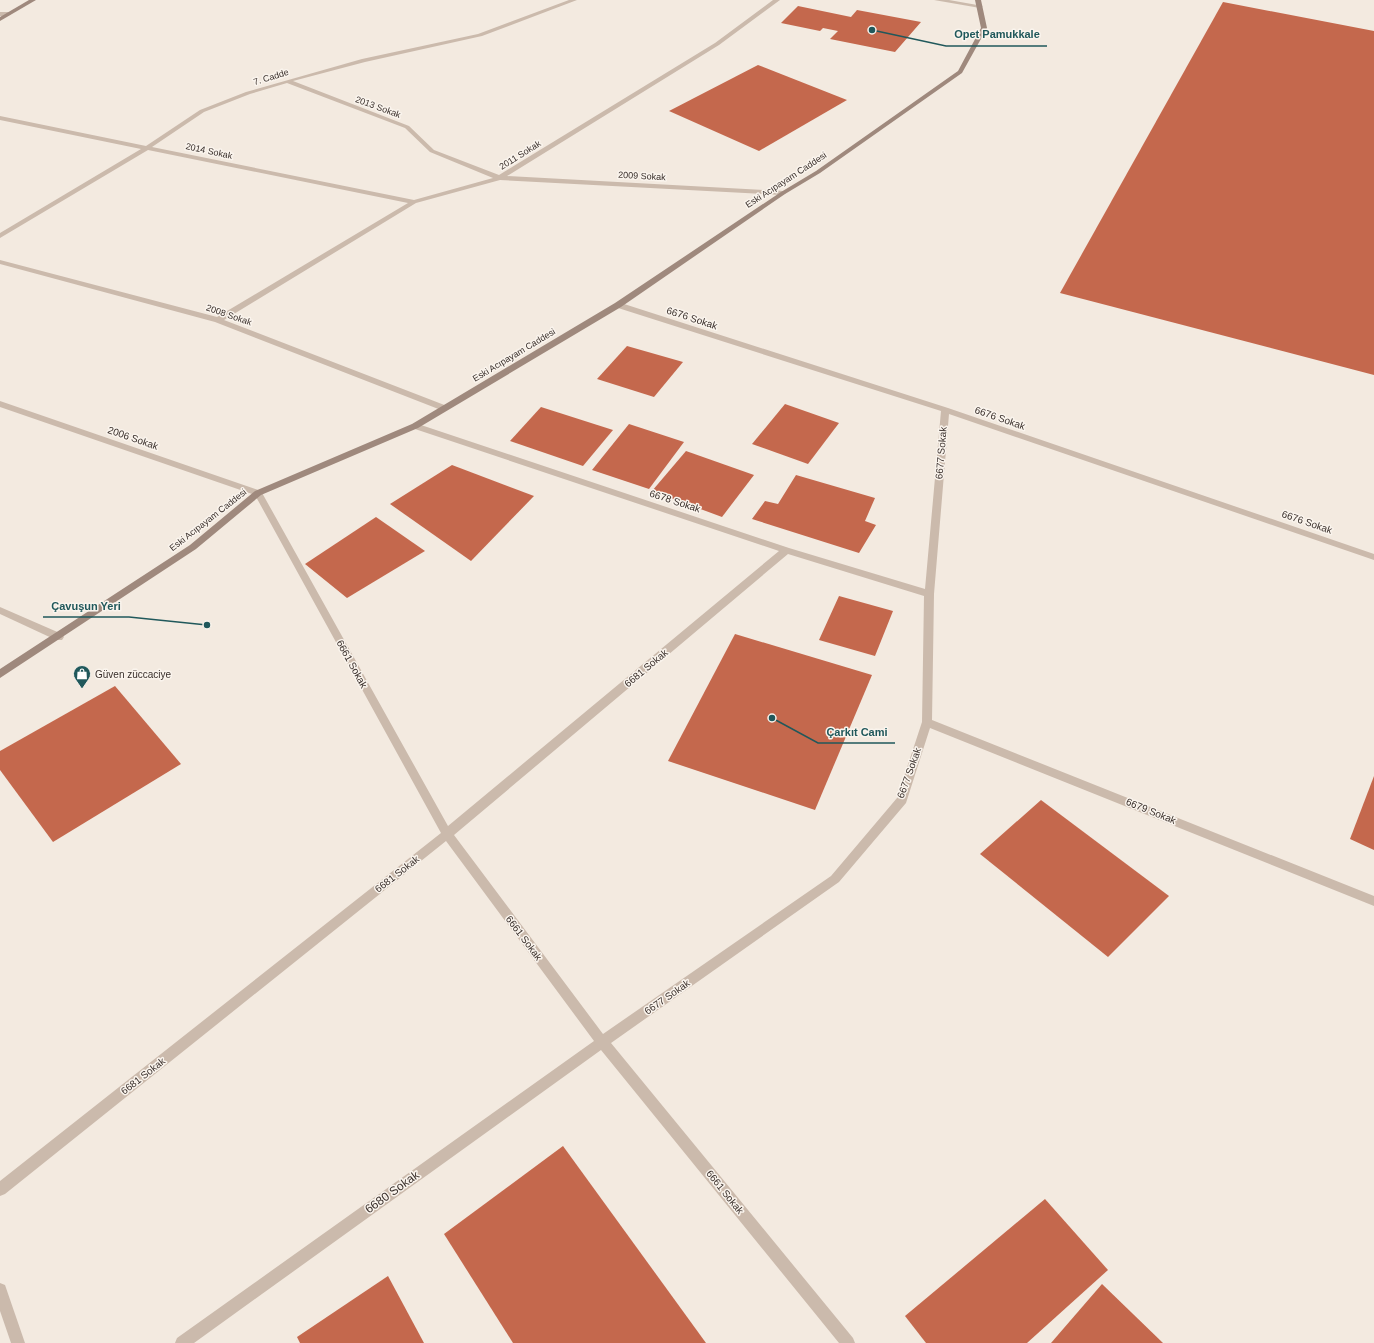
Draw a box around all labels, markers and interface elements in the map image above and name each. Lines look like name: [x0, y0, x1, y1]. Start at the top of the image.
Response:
callout: Opet Pamukkale: [946, 23, 1047, 46]
text: Opet Pamukkale: [954, 28, 1040, 40]
street label: 7. Cadde: [252, 67, 290, 87]
street label: 2013 Sokak: [354, 94, 403, 120]
street label: 2011 Sokak: [497, 138, 543, 172]
street label: 2014 Sokak: [185, 141, 234, 161]
street label: Eski Acıpayam Caddesi: [744, 150, 828, 210]
street label: 2009 Sokak: [618, 170, 666, 182]
street label: 2008 Sokak: [205, 303, 254, 328]
street label: 6676 Sokak: [665, 305, 720, 332]
street label: Eski Acıpayam Caddesi: [471, 326, 557, 384]
street label: 6676 Sokak: [973, 404, 1028, 432]
street label: 2006 Sokak: [106, 424, 161, 452]
street label: 6677 Sokak: [933, 425, 949, 480]
street label: Eski Acıpayam Caddesi: [168, 487, 248, 553]
street label: 6678 Sokak: [648, 488, 703, 515]
street label: 6676 Sokak: [1280, 508, 1335, 536]
callout: Çavuşun Yeri: [43, 594, 129, 617]
text: Çavuşun Yeri: [51, 600, 121, 612]
street label: 6661 Sokak: [334, 638, 370, 691]
street label: 6681 Sokak: [622, 646, 671, 689]
shop icon: Güven züccaciye: [72, 664, 92, 689]
place label: Güven züccaciye: [95, 669, 172, 680]
callout: Çarkıt Cami: [818, 720, 895, 743]
text: Çarkıt Cami: [826, 726, 888, 738]
street label: 6677 Sokak: [895, 745, 924, 800]
street label: 6679 Sokak: [1124, 796, 1178, 826]
street label: 6681 Sokak: [373, 853, 422, 895]
street label: 6661 Sokak: [504, 914, 545, 963]
street label: 6677 Sokak: [642, 977, 693, 1017]
street label: 6681 Sokak: [119, 1055, 168, 1097]
street label: 6680 Sokak: [362, 1167, 423, 1216]
street label: 6661 Sokak: [704, 1168, 747, 1217]

